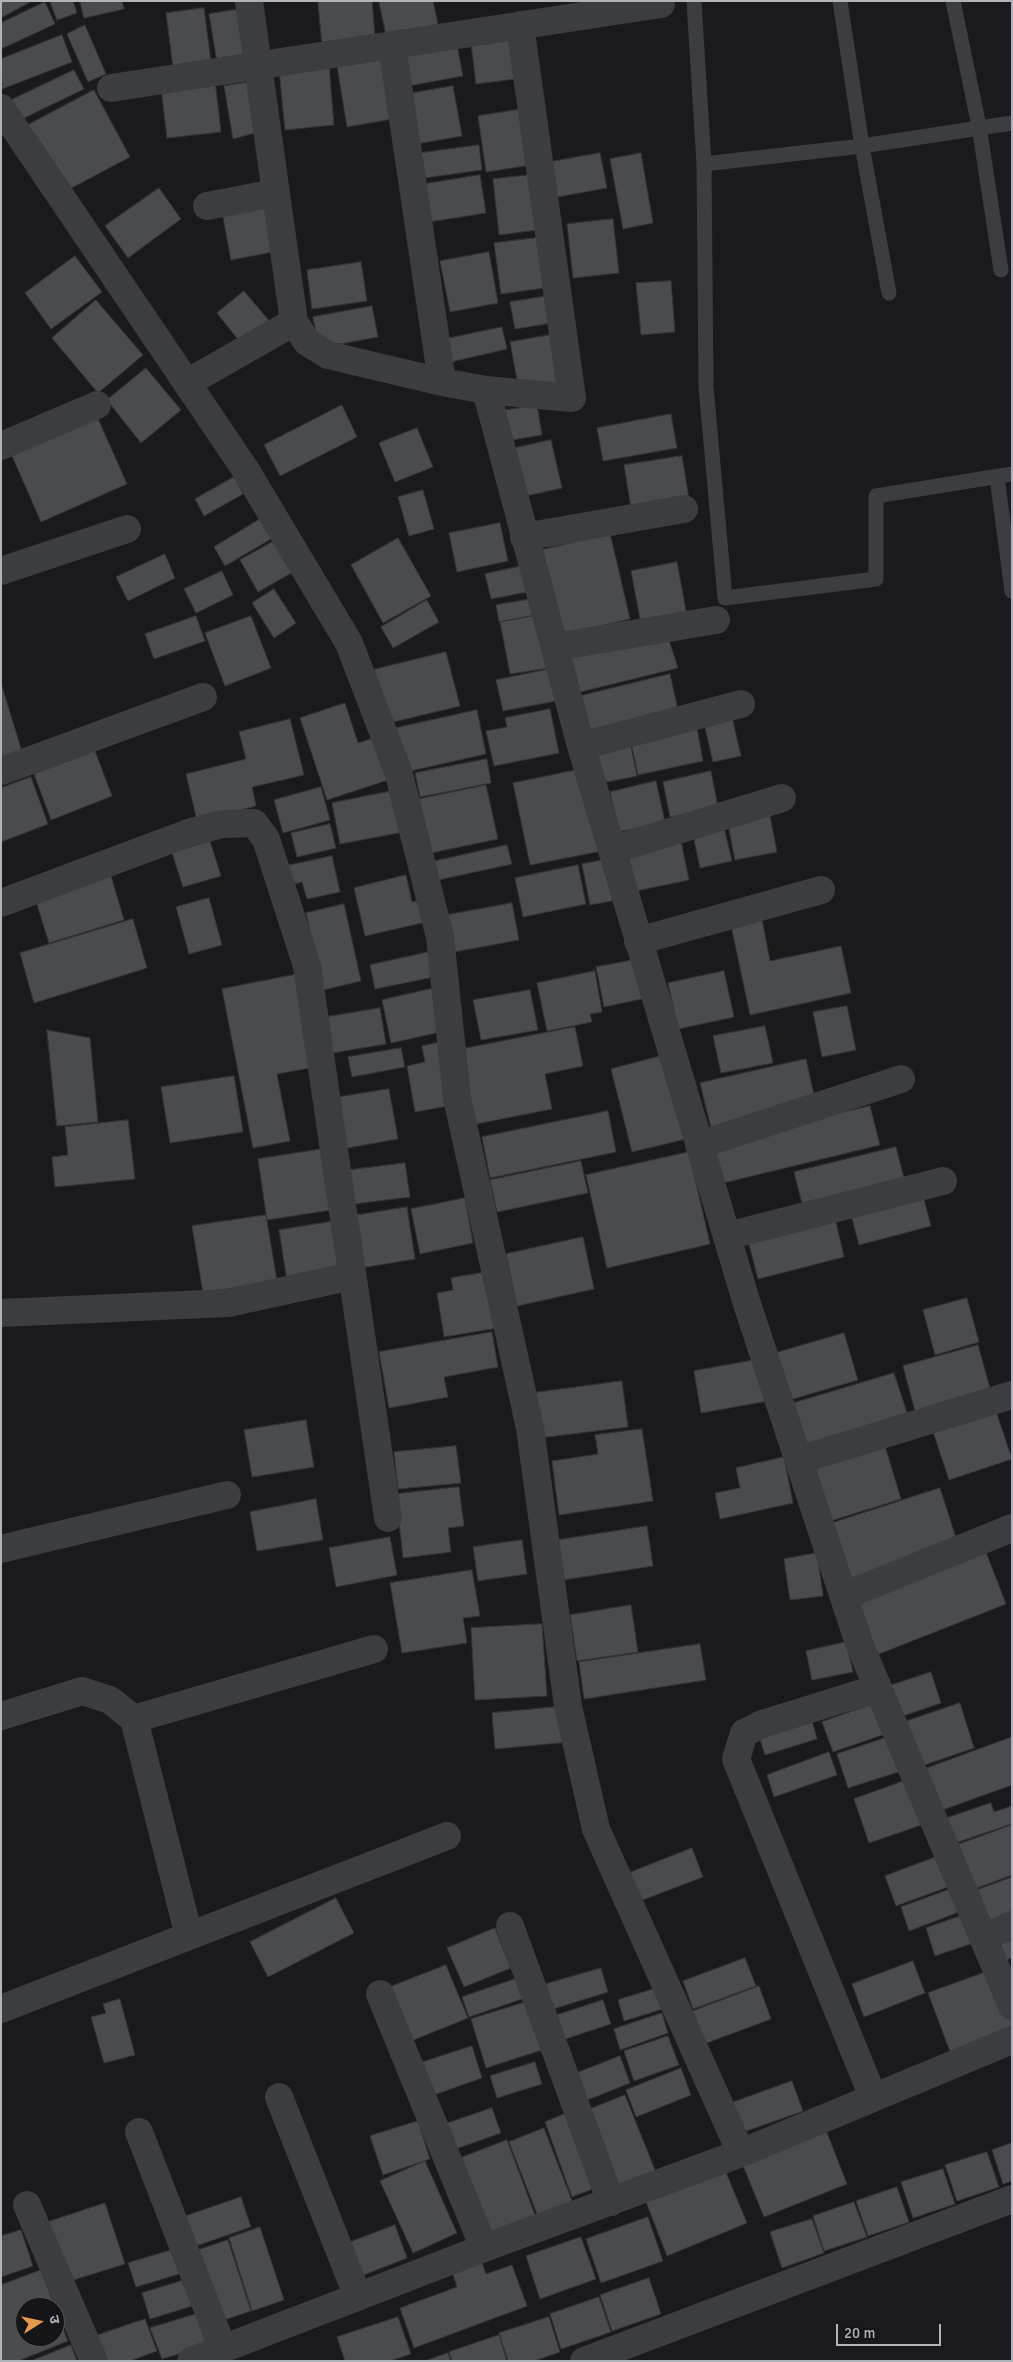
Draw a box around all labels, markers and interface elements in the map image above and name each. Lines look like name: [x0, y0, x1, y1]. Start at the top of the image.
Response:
north arrow: [15, 2297, 65, 2347]
text: उ: [45, 2314, 63, 2325]
scale bar: [838, 2314, 943, 2346]
text: 20 m: [844, 2324, 875, 2342]

